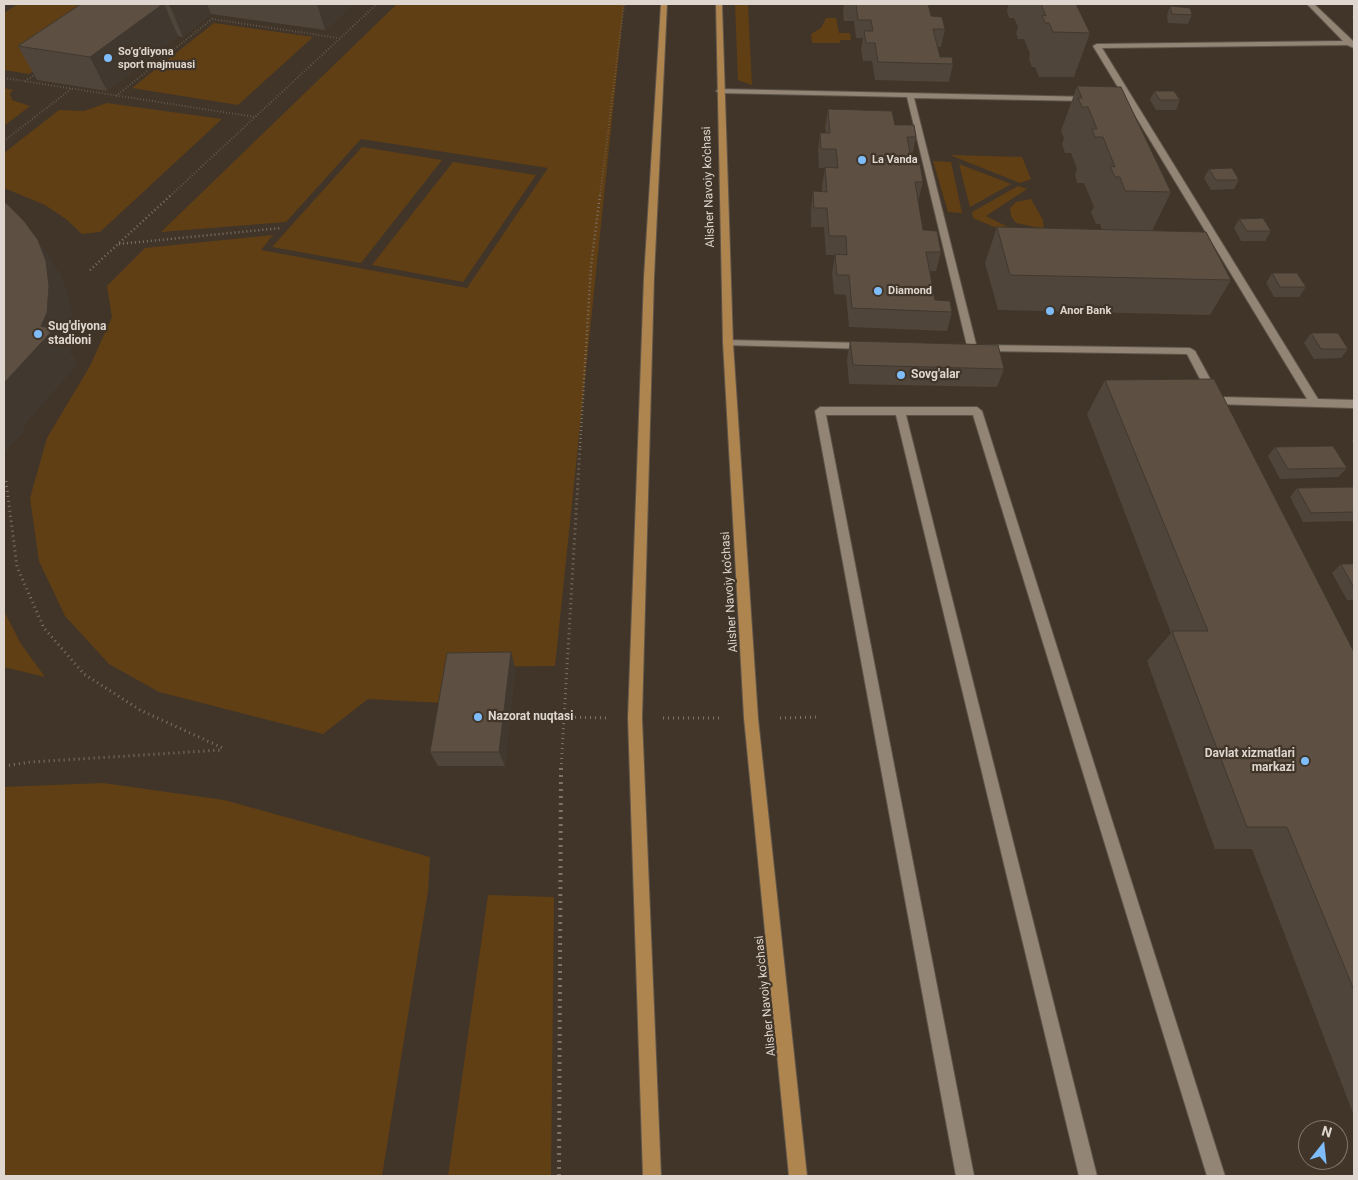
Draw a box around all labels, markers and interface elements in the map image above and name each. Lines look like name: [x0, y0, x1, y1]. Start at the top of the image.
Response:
place label: So’g’diyona sport majmuasi: [118, 45, 195, 71]
marker: So’g’diyona sport majmuasi: [102, 52, 114, 64]
street label: Alisher Navoiy ko'chasi: [700, 126, 718, 248]
place label: La Vanda: [872, 153, 918, 167]
marker: La Vanda: [856, 154, 868, 166]
place label: Diamond: [888, 284, 932, 298]
marker: Diamond: [872, 285, 884, 297]
place label: Anor Bank: [1060, 304, 1111, 318]
marker: Anor Bank: [1044, 305, 1056, 317]
place label: Sug'diyona stadioni: [48, 320, 106, 348]
marker: Sug'diyona stadioni: [32, 328, 44, 340]
place label: Sovg'alar: [911, 368, 960, 382]
marker: Sovg'alar: [895, 369, 907, 381]
street label: Alisher Navoiy ko'chasi: [719, 531, 741, 653]
place label: Nazorat nuqtasi: [488, 710, 573, 724]
marker: Nazorat nuqtasi: [472, 711, 484, 723]
place label: Davlat xizmatlari markazi: [1205, 747, 1295, 775]
marker: Davlat xizmatlari markazi: [1299, 755, 1311, 767]
street label: Alisher Navoiy ko'chasi: [752, 935, 780, 1057]
north arrow: [1298, 1120, 1348, 1170]
text: N: [1320, 1122, 1334, 1141]

